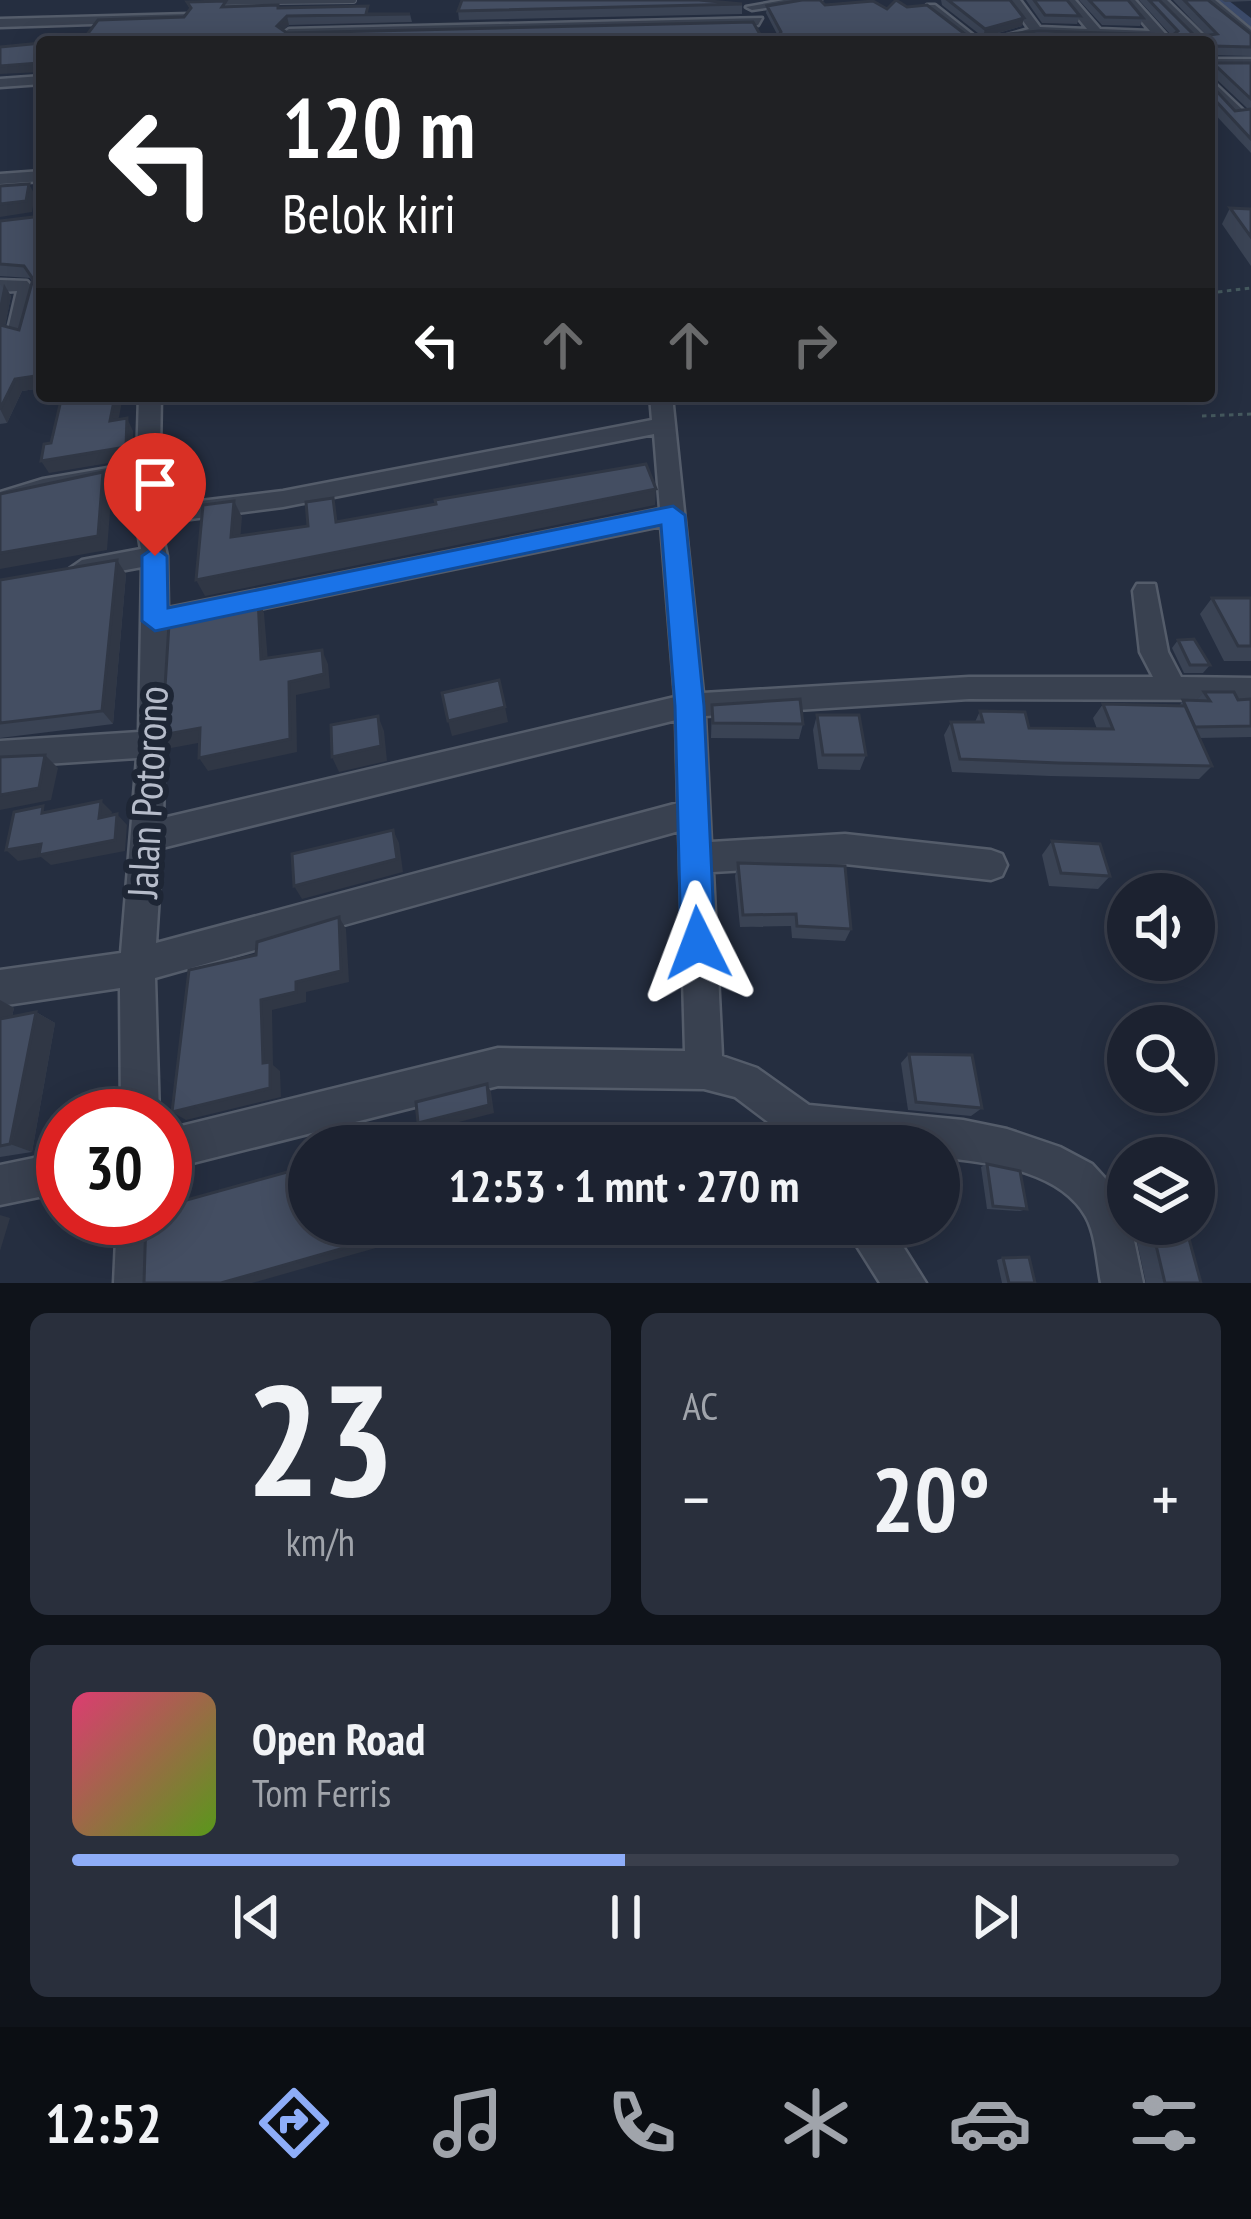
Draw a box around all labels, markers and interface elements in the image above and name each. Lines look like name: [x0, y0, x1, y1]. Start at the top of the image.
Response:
text: 120 m: [282, 72, 475, 181]
icon: left: [84, 84, 240, 240]
text: Belok kiri: [282, 178, 456, 248]
icon: left: [404, 312, 470, 378]
icon: ahead: [530, 312, 596, 378]
icon: ahead: [656, 312, 722, 378]
icon: right: [782, 312, 848, 378]
pin: [104, 433, 206, 556]
icon: arrive: [122, 451, 188, 517]
street label: Jalan Potorono: [114, 685, 180, 901]
map controls: [1107, 873, 1215, 1245]
button: sound: [1107, 873, 1215, 981]
position arrow: [635, 880, 761, 1006]
button: search: [1107, 1005, 1215, 1113]
speed limit sign: 30: [36, 1089, 192, 1245]
button: layers: [1107, 1137, 1215, 1245]
text: 12:53 · 1 mnt · 270 m: [449, 1156, 799, 1214]
text: 23: [246, 1337, 395, 1539]
text: AC: [683, 1380, 718, 1431]
text: 20°: [871, 1440, 990, 1557]
text: −: [683, 1456, 710, 1541]
text: +: [1152, 1456, 1179, 1541]
text: km/h: [286, 1516, 355, 1567]
text: Open Road: [252, 1709, 425, 1767]
text: Tom Ferris: [252, 1767, 391, 1818]
icon: previous: [224, 1884, 290, 1950]
icon: pause: [593, 1884, 659, 1950]
icon: next: [962, 1884, 1028, 1950]
icon: directions: [252, 2081, 336, 2165]
icon: music: [426, 2081, 510, 2165]
icon: phone: [600, 2081, 684, 2165]
icon: climate: [774, 2081, 858, 2165]
icon: car: [948, 2081, 1032, 2165]
icon: filters: [1122, 2081, 1206, 2165]
text: 12:52: [45, 2088, 162, 2158]

